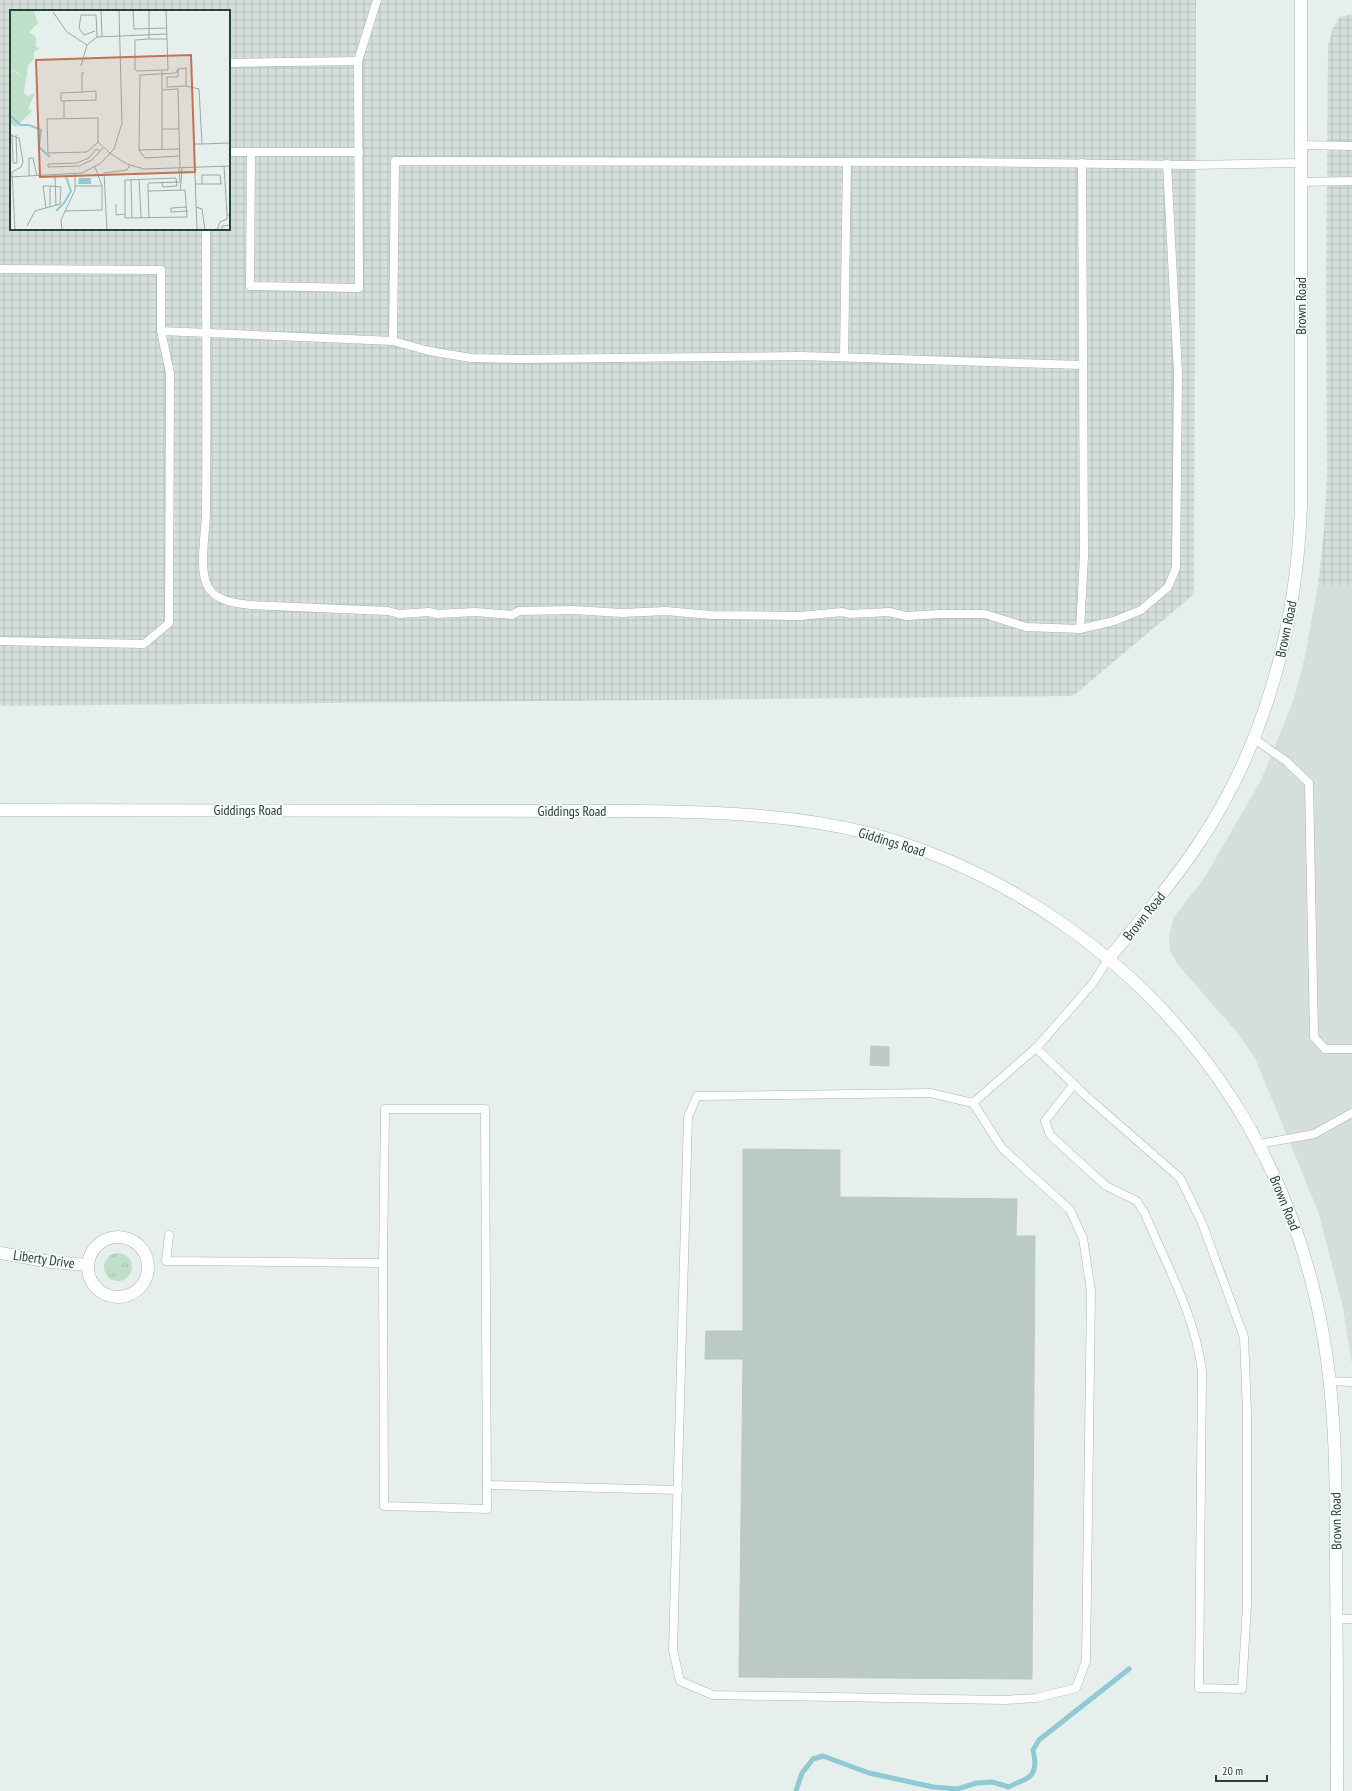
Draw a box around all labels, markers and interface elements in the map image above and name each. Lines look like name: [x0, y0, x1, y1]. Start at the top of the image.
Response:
inset map: [10, 10, 230, 230]
street label: Brown Road: [1292, 277, 1310, 335]
street label: Brown Road: [1271, 599, 1301, 659]
street label: Giddings Road: [214, 801, 282, 819]
street label: Giddings Road: [538, 802, 606, 820]
street label: Giddings Road: [856, 823, 928, 861]
street label: Brown Road: [1119, 888, 1169, 944]
street label: Brown Road: [1266, 1173, 1304, 1233]
street label: Liberty Drive: [12, 1246, 76, 1272]
street label: Brown Road: [1326, 1492, 1346, 1550]
scale bar: [1216, 1757, 1267, 1783]
text: 20 m: [1222, 1763, 1243, 1778]

